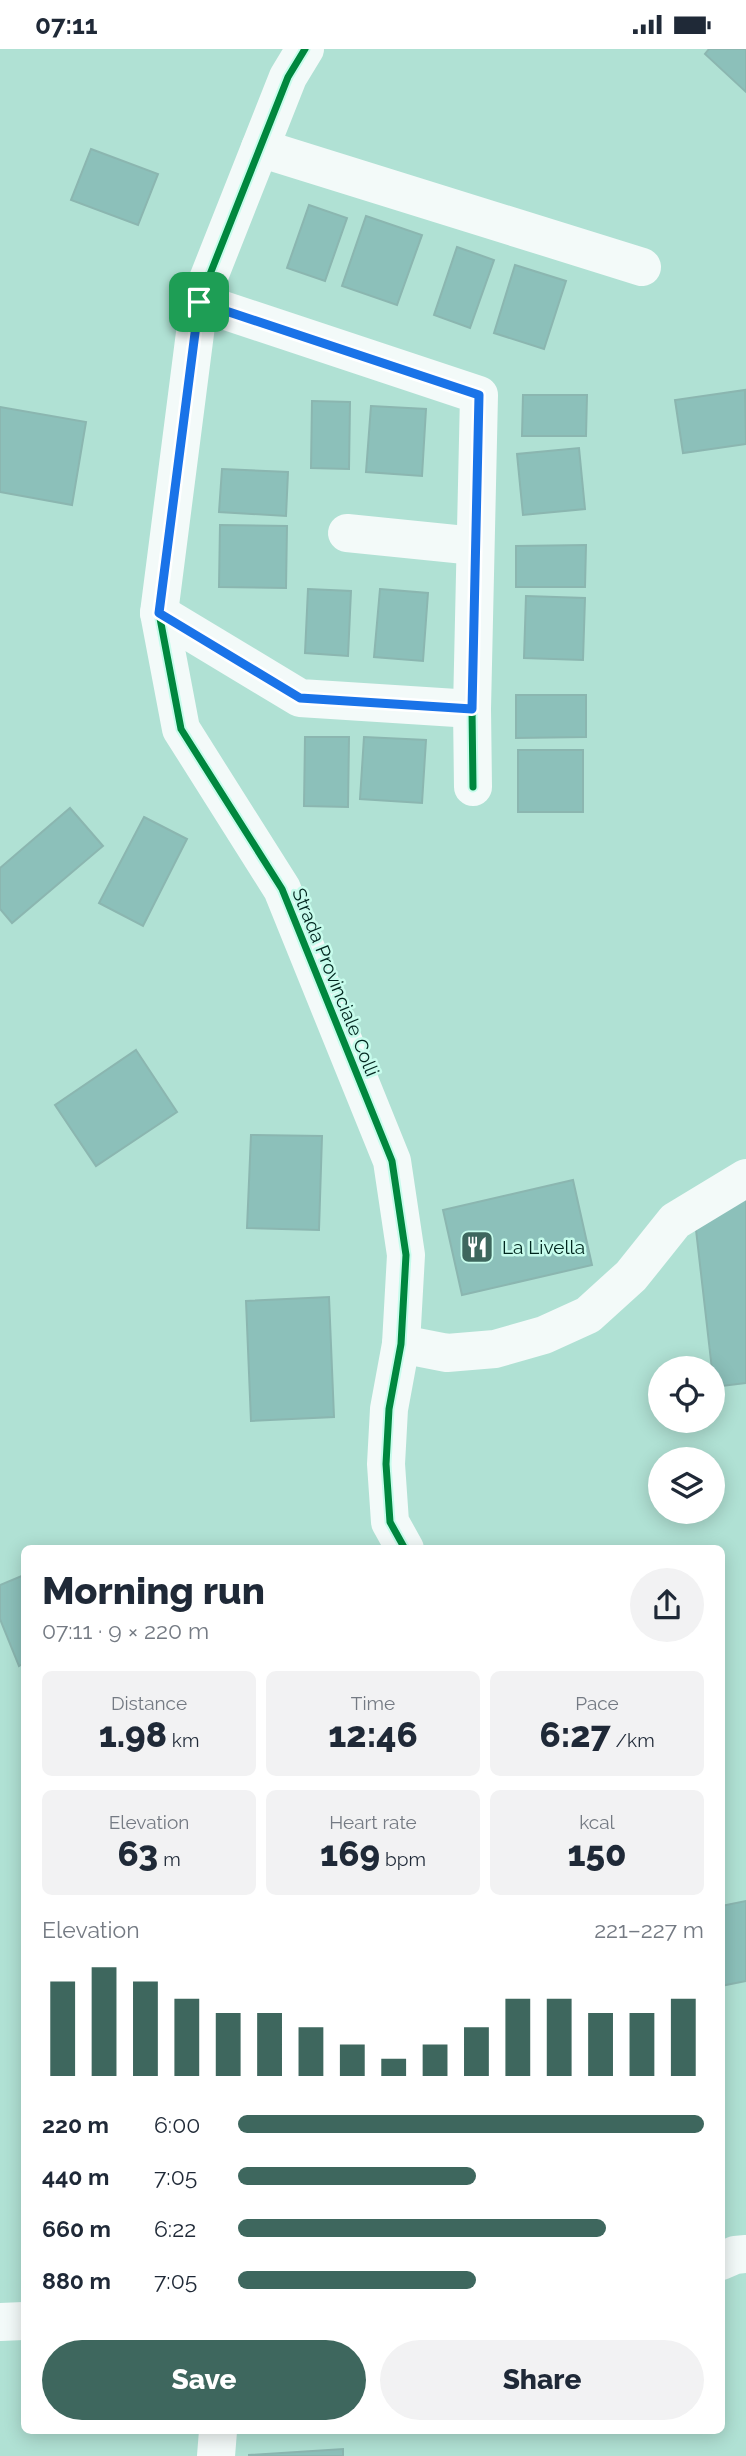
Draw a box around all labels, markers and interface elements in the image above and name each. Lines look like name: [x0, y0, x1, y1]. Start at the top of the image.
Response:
text: 07:11: [35, 10, 98, 40]
pin: [169, 272, 229, 332]
icon: arrive: [180, 283, 218, 321]
street label: Strada Provinciale Colli: [288, 885, 384, 1079]
restaurant icon: La Livella: [458, 1228, 496, 1266]
place label: La Livella: [502, 1236, 585, 1258]
map controls: [648, 1356, 725, 1524]
button: locate: [648, 1356, 725, 1433]
button: layers: [648, 1447, 725, 1524]
text: Morning run: [42, 1568, 265, 1613]
button: share: [630, 1568, 704, 1642]
text: 07:11 · 9 × 220 m: [42, 1617, 209, 1644]
text: Distance: [111, 1692, 187, 1714]
text: Time: [351, 1692, 395, 1714]
text: Pace: [575, 1692, 619, 1714]
text: 1.98: [99, 1714, 167, 1755]
text: 12:46: [328, 1714, 418, 1755]
text: 6:27: [539, 1714, 611, 1755]
text: km: [167, 1729, 199, 1751]
text: /km: [611, 1729, 655, 1751]
text: Elevation: [109, 1811, 189, 1833]
text: Heart rate: [329, 1811, 417, 1833]
text: kcal: [579, 1811, 615, 1833]
text: 63: [117, 1833, 158, 1874]
text: 169: [320, 1833, 380, 1874]
text: 150: [567, 1833, 627, 1874]
text: m: [158, 1848, 181, 1870]
text: bpm: [380, 1848, 426, 1870]
text: Elevation: [42, 1916, 140, 1943]
text: 221–227 m: [594, 1916, 704, 1943]
text: 220 m: [42, 2111, 109, 2138]
text: 6:00: [154, 2111, 200, 2138]
text: 440 m: [42, 2163, 109, 2190]
text: 7:05: [154, 2163, 197, 2190]
text: 660 m: [42, 2215, 111, 2242]
text: 6:22: [154, 2215, 196, 2242]
text: 880 m: [42, 2267, 111, 2294]
text: 7:05: [154, 2267, 197, 2294]
button: Save: [42, 2340, 366, 2420]
button: Share: [380, 2340, 704, 2420]

